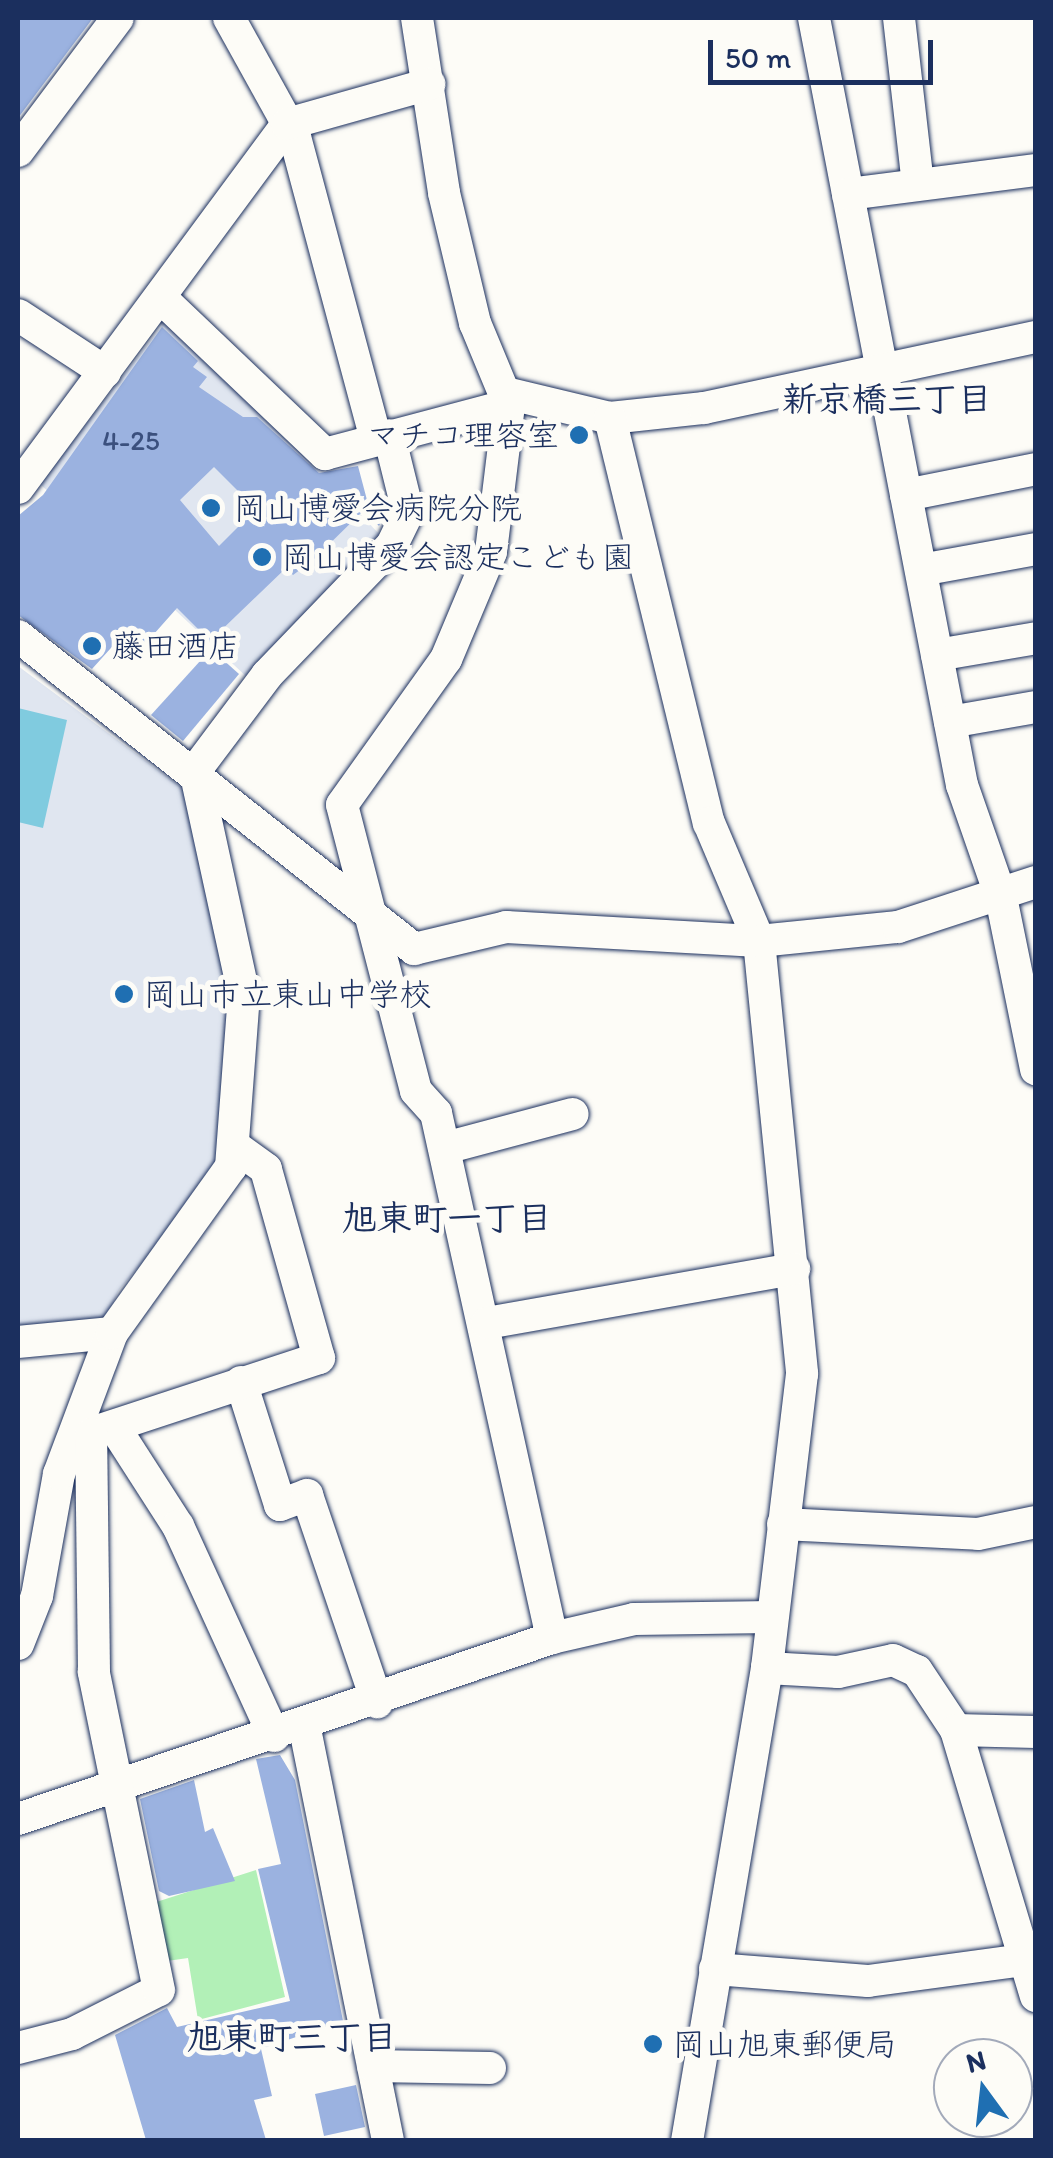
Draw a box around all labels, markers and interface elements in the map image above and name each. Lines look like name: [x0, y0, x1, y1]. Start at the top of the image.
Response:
scale bar: [713, 20, 938, 82]
text: 50 m: [725, 39, 791, 76]
district label: 新京橋三丁目: [782, 378, 992, 420]
place label: マチコ理容室: [367, 416, 559, 454]
house number: 4-25: [102, 423, 160, 457]
marker: マチコ理容室: [568, 424, 590, 446]
place label: 岡山博愛会病院分院: [234, 489, 522, 527]
marker: 岡山博愛会病院分院: [198, 495, 224, 521]
place label: 岡山博愛会認定こども園: [282, 538, 634, 576]
marker: 岡山博愛会認定こども園: [251, 546, 273, 568]
place label: 藤田酒店: [112, 627, 240, 665]
marker: 藤田酒店: [81, 635, 103, 657]
place label: 岡山市立東山中学校: [144, 975, 432, 1013]
marker: 岡山市立東山中学校: [113, 983, 135, 1005]
district label: 旭東町一丁目: [342, 1197, 552, 1239]
district label: 旭東町三丁目: [187, 2016, 397, 2058]
place label: 岡山旭東郵便局: [673, 2025, 897, 2063]
marker: 岡山旭東郵便局: [642, 2033, 664, 2055]
north arrow: [933, 2038, 1033, 2138]
text: N: [962, 2042, 989, 2080]

